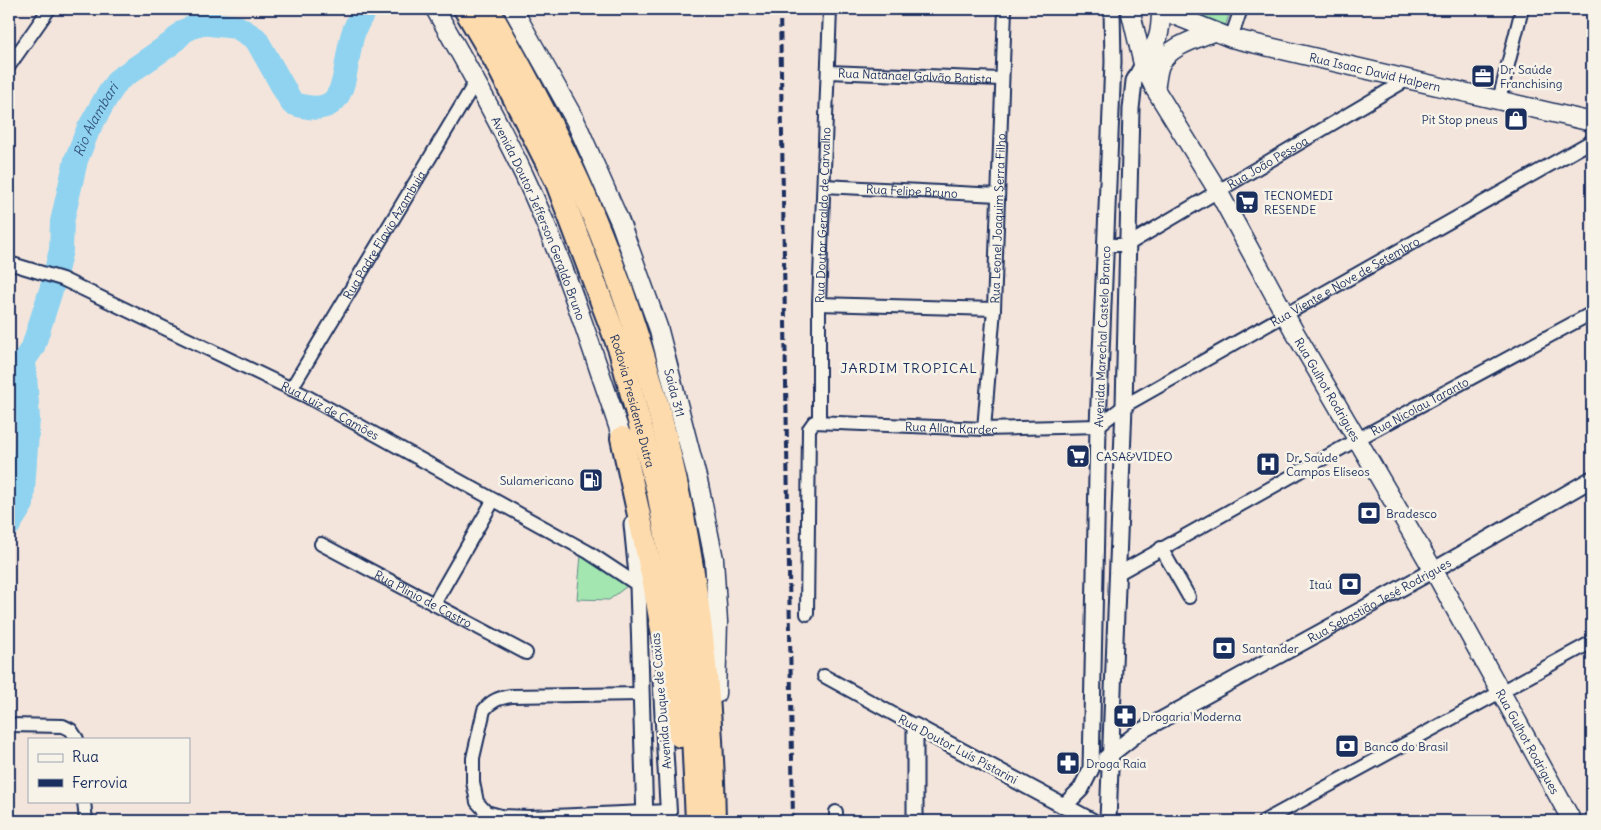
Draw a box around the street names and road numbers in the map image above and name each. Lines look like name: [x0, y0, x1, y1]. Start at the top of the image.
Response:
street label: Rua Isaac David Halpern: [1308, 49, 1442, 94]
street label: Rua Natanael Galvão Batista: [838, 65, 992, 86]
street label: Avenida Doutor Jefferson Geraldo Bruno: [488, 114, 589, 322]
street label: Rua Doutor Geraldo de Carvalho: [812, 127, 833, 303]
street label: Rua João Pessoa: [1224, 132, 1311, 192]
street label: Rua Leonel Joaquim Serra Filho: [987, 133, 1008, 304]
street label: Rua Padre Flavio Azambuja: [339, 168, 428, 302]
street label: Rua Felipe Bruno: [866, 181, 958, 200]
street label: Rua Viente e Nove de Setembro: [1267, 233, 1422, 329]
street label: Avenida Marechal Castelo Branco: [1090, 245, 1113, 428]
street label: Rodovia Presidente Dutra: [607, 332, 659, 469]
street label: Rua Gulhot Rodrigues: [1292, 335, 1364, 444]
street label: Saída 311: [662, 367, 688, 418]
street label: Rua Nicolau Taranto: [1368, 373, 1471, 438]
street label: Rua Luiz de Camões: [279, 378, 382, 443]
street label: Rua Allan Kardec: [905, 418, 998, 437]
street label: Rua Sebastião Jesé Rodrigues: [1305, 554, 1453, 646]
street label: Rua Plinio de Castro: [372, 566, 475, 631]
street label: Avenida Duque de Caxias: [648, 632, 674, 770]
street label: Rua Gulhot Rodrigues: [1493, 686, 1563, 797]
street label: Rua Doutor Luís Pistarini: [896, 711, 1020, 787]

